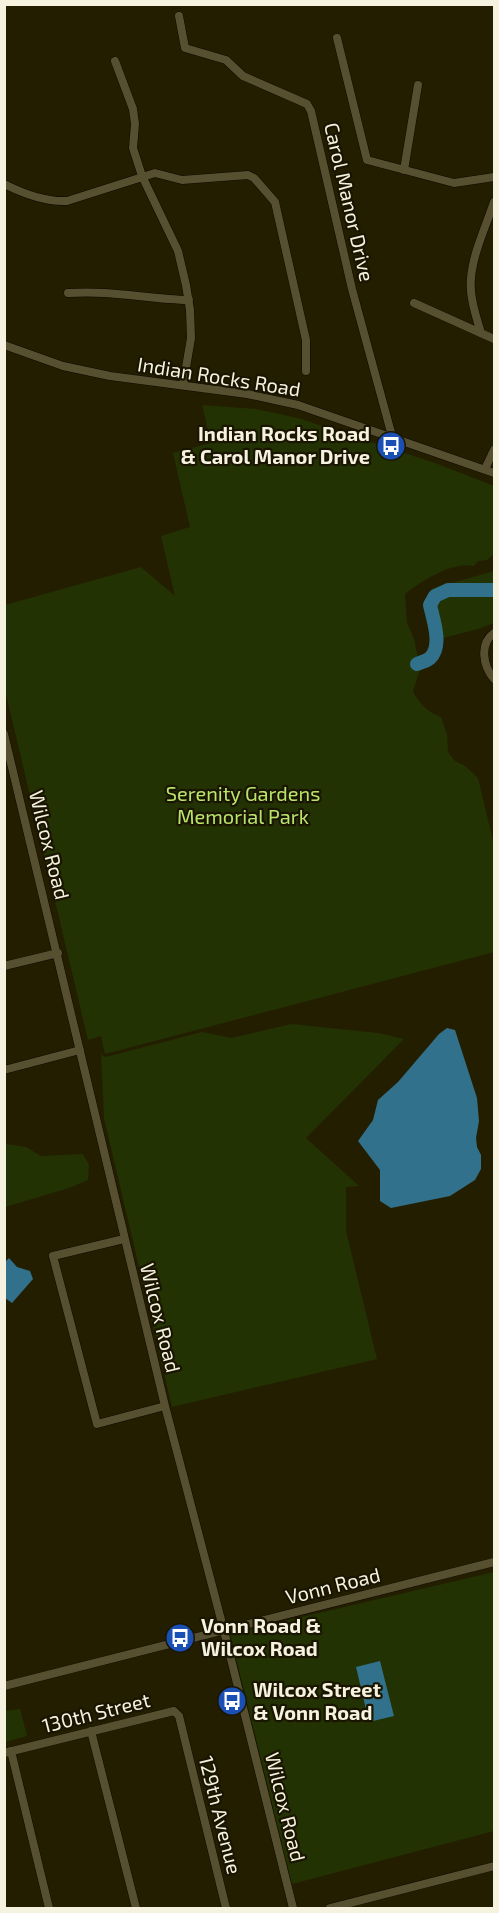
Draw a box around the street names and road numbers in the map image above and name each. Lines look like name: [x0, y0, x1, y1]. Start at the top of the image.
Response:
street label: Carol Manor Drive: [320, 120, 380, 284]
street label: Indian Rocks Road: [136, 351, 302, 401]
street label: Wilcox Road: [25, 788, 75, 902]
street label: Wilcox Road: [136, 1261, 186, 1375]
street label: Vonn Road: [283, 1562, 383, 1608]
street label: 130th Street: [39, 1687, 153, 1737]
street label: Wilcox Road: [261, 1750, 311, 1864]
street label: 129th Avenue: [195, 1753, 247, 1876]

